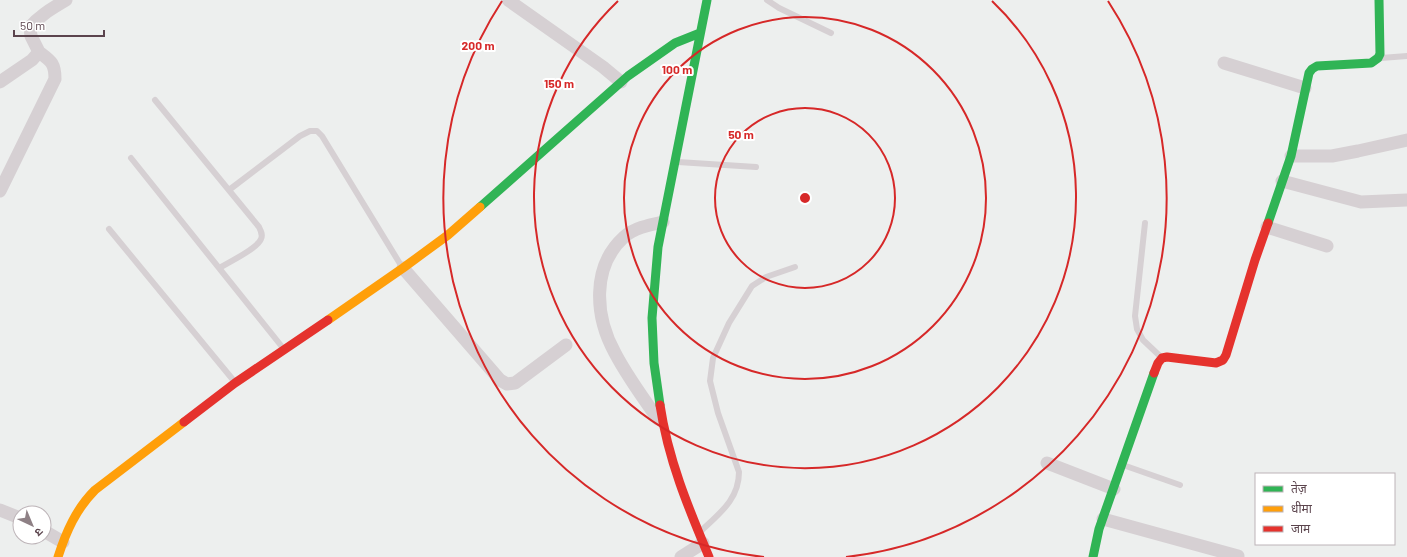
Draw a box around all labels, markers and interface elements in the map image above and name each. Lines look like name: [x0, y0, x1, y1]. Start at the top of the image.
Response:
scale bar: [14, 12, 104, 38]
text: 50 m: [20, 18, 45, 32]
text: 200 m: [462, 38, 494, 52]
text: 100 m: [662, 62, 692, 76]
text: 150 m: [544, 76, 574, 90]
text: 50 m: [728, 127, 754, 141]
centre of rings: [798, 191, 812, 205]
legend: [1255, 473, 1395, 545]
text: तेज़: [1291, 481, 1308, 495]
text: धीमा: [1291, 501, 1313, 515]
north arrow: [12, 505, 52, 545]
text: जाम: [1291, 521, 1311, 535]
text: उ: [32, 526, 46, 540]

